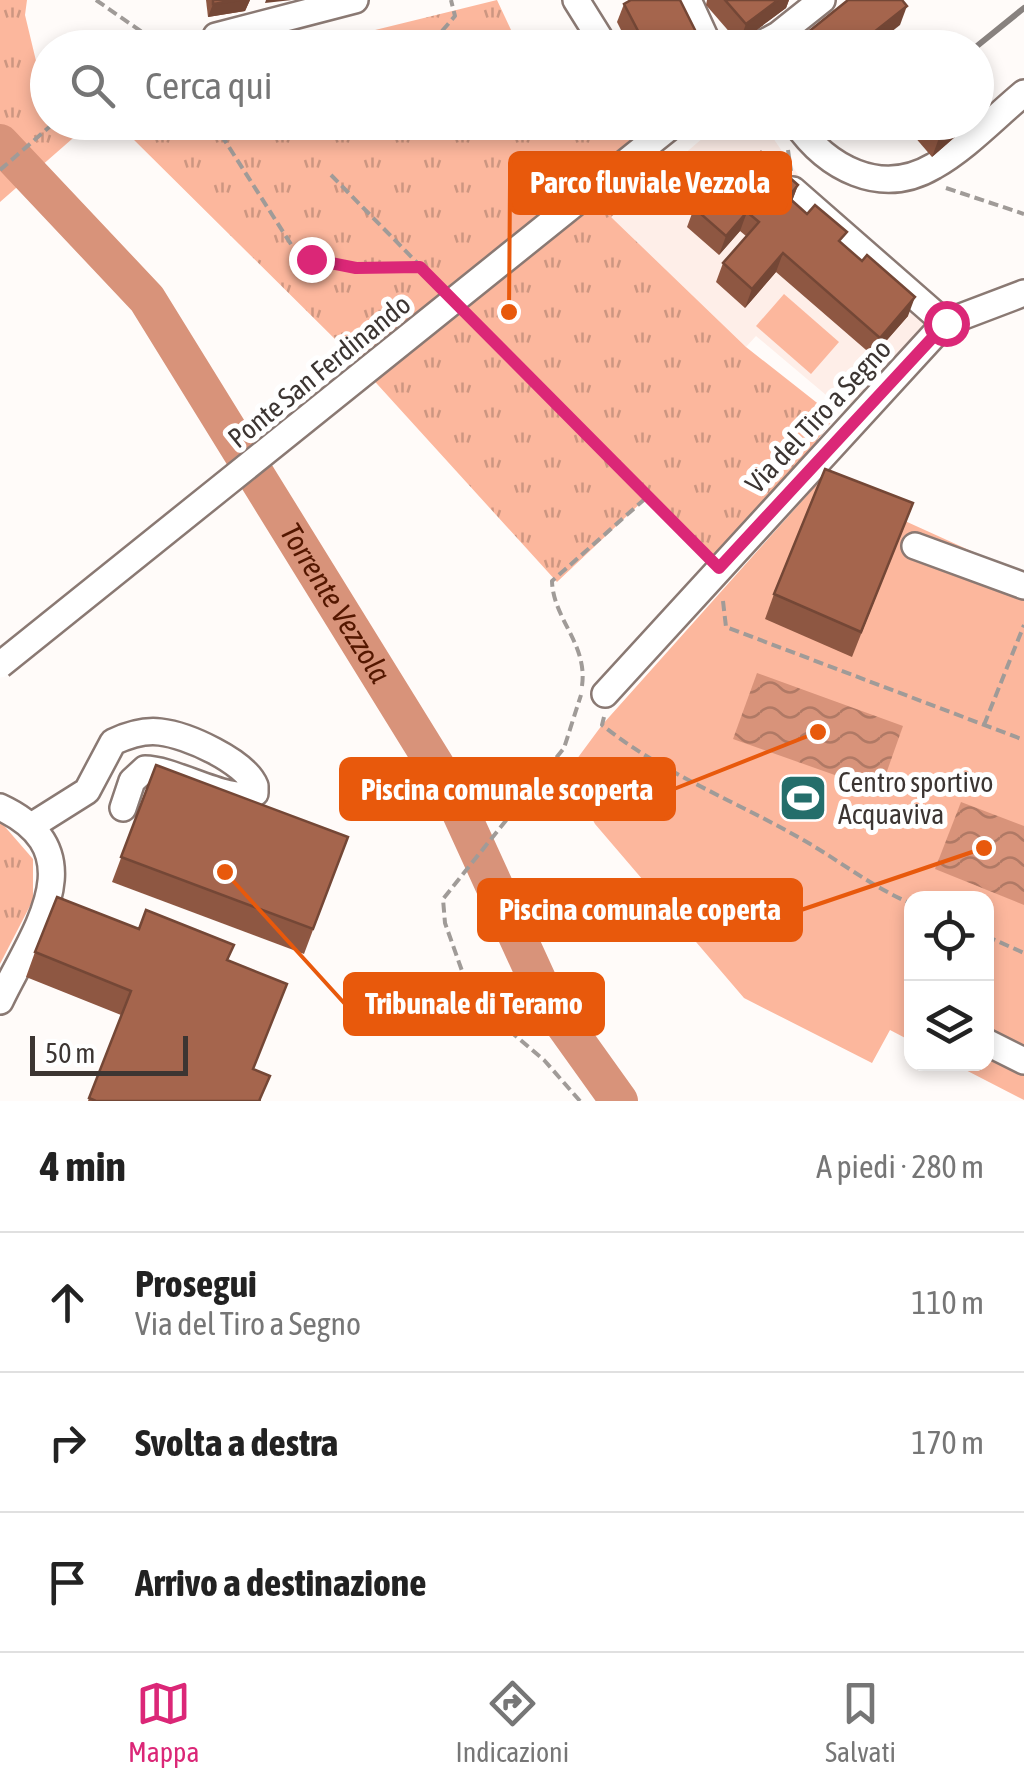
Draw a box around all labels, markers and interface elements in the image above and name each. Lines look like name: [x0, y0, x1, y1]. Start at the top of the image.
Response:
search box: [30, 30, 994, 140]
icon: search: [65, 58, 120, 113]
text: Cerca qui: [145, 64, 273, 107]
callout: Parco fluviale Vezzola: [510, 153, 790, 213]
text: Parco fluviale Vezzola: [530, 165, 770, 199]
route end: [289, 237, 335, 283]
street label: Ponte San Ferdinando: [222, 288, 416, 454]
route start: [924, 301, 970, 347]
street label: Via del Tiro a Segno: [739, 333, 897, 499]
water label: Torrente Vezzola: [274, 517, 398, 689]
callout: Piscina comunale scoperta: [341, 759, 674, 819]
place label: Centro sportivo Acquaviva: [838, 766, 993, 830]
text: Piscina comunale scoperta: [361, 772, 653, 806]
sports icon: Centro sportivo Acquaviva: [777, 772, 829, 824]
callout: Piscina comunale coperta: [479, 880, 801, 940]
map controls: [904, 891, 994, 1071]
button: locate: [904, 891, 994, 981]
text: Piscina comunale coperta: [499, 892, 781, 926]
callout: Tribunale di Teramo: [345, 974, 603, 1034]
button: layers: [904, 981, 994, 1071]
text: Tribunale di Teramo: [365, 986, 583, 1020]
scale bar: [30, 1031, 188, 1076]
text: 50 m: [45, 1037, 95, 1069]
text: 4 min: [40, 1142, 126, 1190]
text: A piedi · 280 m: [816, 1148, 984, 1185]
text: Prosegui: [135, 1262, 257, 1305]
icon: ahead: [40, 1275, 95, 1330]
text: 110 m: [911, 1284, 984, 1321]
text: Via del Tiro a Segno: [135, 1305, 361, 1342]
icon: right: [40, 1415, 95, 1470]
text: Svolta a destra: [135, 1421, 338, 1464]
text: 170 m: [911, 1424, 984, 1461]
icon: arrive: [40, 1555, 95, 1610]
text: Arrivo a destinazione: [135, 1561, 426, 1604]
tab: Mappa: [128, 1676, 199, 1768]
tab: Indicazioni: [456, 1676, 569, 1768]
tab: Salvati: [825, 1676, 896, 1768]

